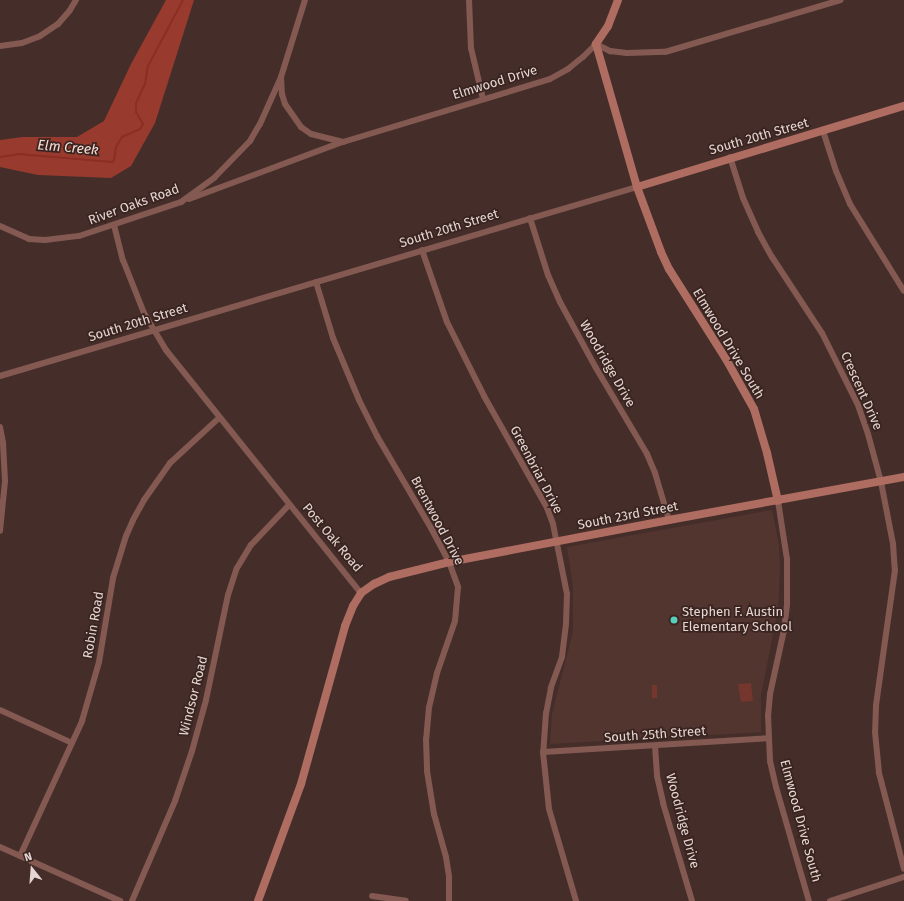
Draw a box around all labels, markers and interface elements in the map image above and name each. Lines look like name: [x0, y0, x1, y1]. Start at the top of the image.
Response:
street label: Elmwood Drive: [451, 63, 539, 103]
street label: South 20th Street: [707, 115, 811, 159]
water label: Elm Creek: [37, 137, 99, 159]
street label: River Oaks Road: [86, 181, 182, 229]
street label: South 20th Street: [398, 207, 500, 251]
street label: Elmwood Drive South: [689, 286, 767, 402]
street label: South 20th Street: [87, 301, 189, 345]
street label: Woodridge Drive: [576, 318, 638, 410]
street label: Crescent Drive: [837, 349, 885, 433]
street label: Greenbriar Drive: [506, 423, 566, 517]
street label: Brentwood Drive: [407, 474, 467, 568]
street label: South 23rd Street: [576, 499, 680, 533]
street label: Post Oak Road: [299, 500, 365, 576]
street label: Robin Road: [80, 590, 108, 660]
place label: Stephen F. Austin Elementary School: [682, 605, 792, 636]
marker: Stephen F. Austin Elementary School: [669, 615, 679, 625]
street label: Windsor Road: [177, 654, 211, 738]
street label: South 25th Street: [604, 724, 706, 746]
street label: Elmwood Drive South: [776, 758, 824, 884]
street label: Woodridge Drive: [662, 772, 702, 870]
north arrow: [12, 849, 52, 889]
text: N: [23, 850, 34, 864]

